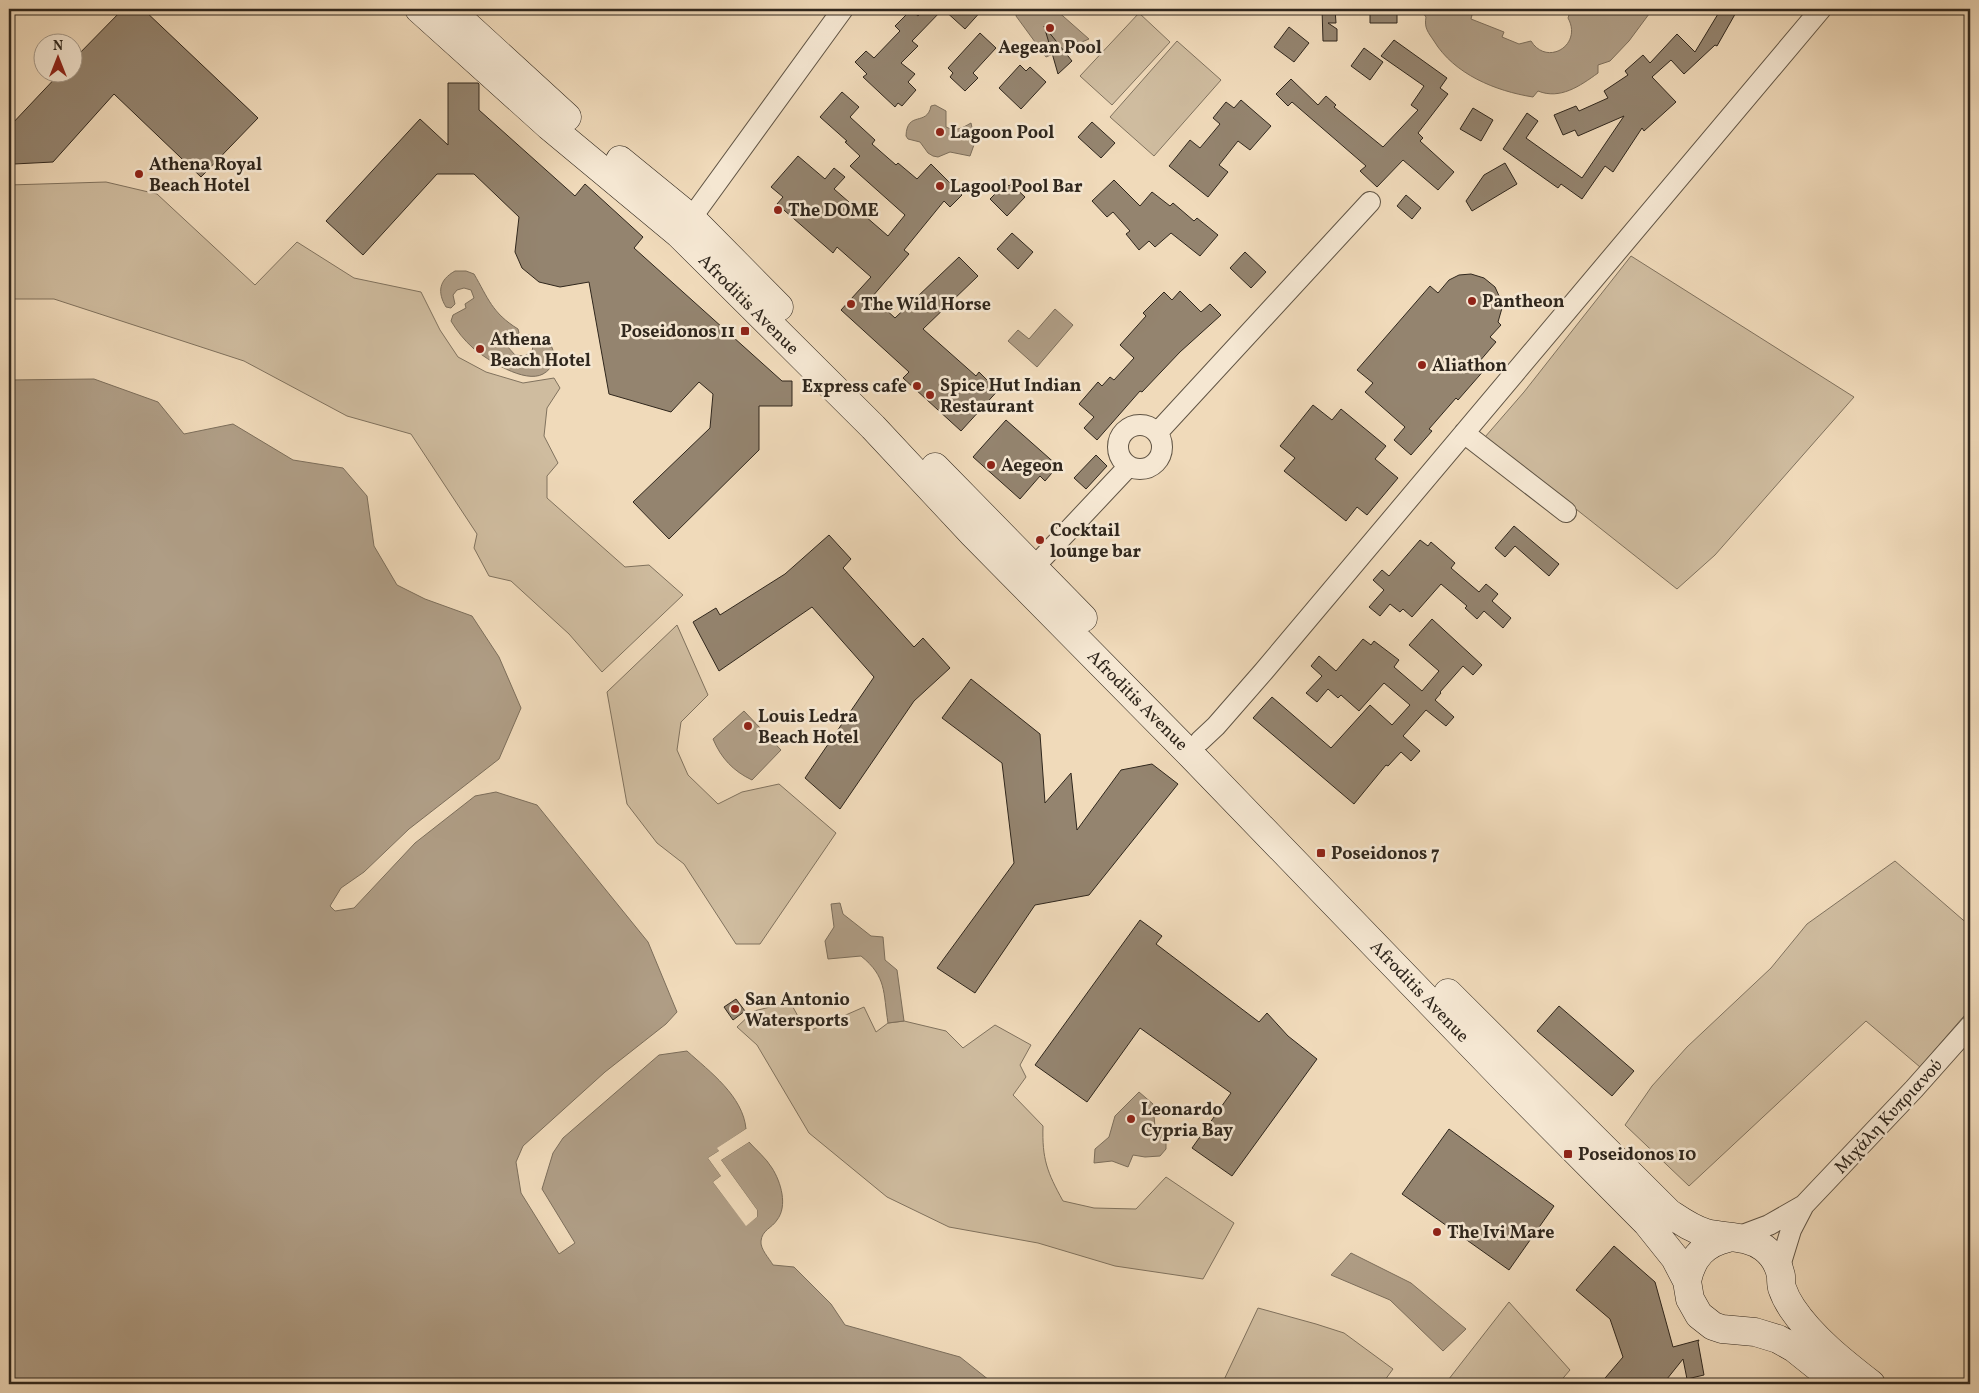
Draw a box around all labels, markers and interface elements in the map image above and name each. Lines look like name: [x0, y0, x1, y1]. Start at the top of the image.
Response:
marker: Aegean Pool: [1044, 22, 1056, 34]
north arrow: [32, 32, 82, 82]
place label: Aegean Pool: [998, 36, 1102, 61]
text: N: [53, 37, 63, 56]
place label: Lagoon Pool: [950, 121, 1054, 146]
marker: Lagoon Pool: [934, 126, 946, 138]
place label: Athena Royal Beach Hotel: [149, 153, 262, 199]
marker: Athena Royal Beach Hotel: [133, 168, 145, 180]
place label: Lagool Pool Bar: [950, 175, 1083, 200]
marker: Lagool Pool Bar: [934, 180, 946, 192]
place label: The DOME: [788, 199, 879, 224]
marker: The DOME: [772, 204, 784, 216]
street label: Afroditis Avenue: [692, 249, 804, 361]
place label: Pantheon: [1482, 290, 1565, 315]
place label: The Wild Horse: [861, 293, 991, 318]
marker: Pantheon: [1466, 295, 1478, 307]
marker: The Wild Horse: [845, 298, 857, 310]
place label: Poseidonos 11: [621, 320, 735, 345]
marker: Poseidonos 11: [739, 325, 751, 337]
place label: Athena Beach Hotel: [490, 328, 591, 374]
marker: Athena Beach Hotel: [474, 343, 486, 355]
place label: Aliathon: [1432, 354, 1507, 379]
marker: Aliathon: [1416, 359, 1428, 371]
place label: Spice Hut Indian Restaurant: [940, 374, 1082, 420]
place label: Express cafe: [802, 375, 907, 400]
marker: Express cafe: [911, 380, 923, 392]
marker: Spice Hut Indian Restaurant: [924, 389, 936, 401]
place label: Aegeon: [1001, 454, 1064, 479]
marker: Aegeon: [985, 459, 997, 471]
place label: Cocktail lounge bar: [1050, 519, 1142, 565]
marker: Cocktail lounge bar: [1034, 534, 1046, 546]
street label: Afroditis Avenue: [1081, 645, 1193, 757]
place label: Louis Ledra Beach Hotel: [758, 705, 859, 751]
marker: Louis Ledra Beach Hotel: [742, 720, 754, 732]
place label: Poseidonos 7: [1331, 842, 1440, 867]
marker: Poseidonos 7: [1315, 847, 1327, 859]
street label: Afroditis Avenue: [1364, 935, 1474, 1049]
place label: San Antonio Watersports: [745, 988, 850, 1034]
marker: San Antonio Watersports: [729, 1003, 741, 1015]
street label: Μιχάλη Κυπριανού: [1829, 1054, 1949, 1180]
place label: Leonardo Cypria Bay: [1141, 1098, 1233, 1144]
marker: Leonardo Cypria Bay: [1125, 1113, 1137, 1125]
place label: Poseidonos 10: [1578, 1143, 1696, 1168]
marker: Poseidonos 10: [1562, 1148, 1574, 1160]
place label: The Ivi Mare: [1447, 1221, 1555, 1246]
marker: The Ivi Mare: [1431, 1226, 1443, 1238]

